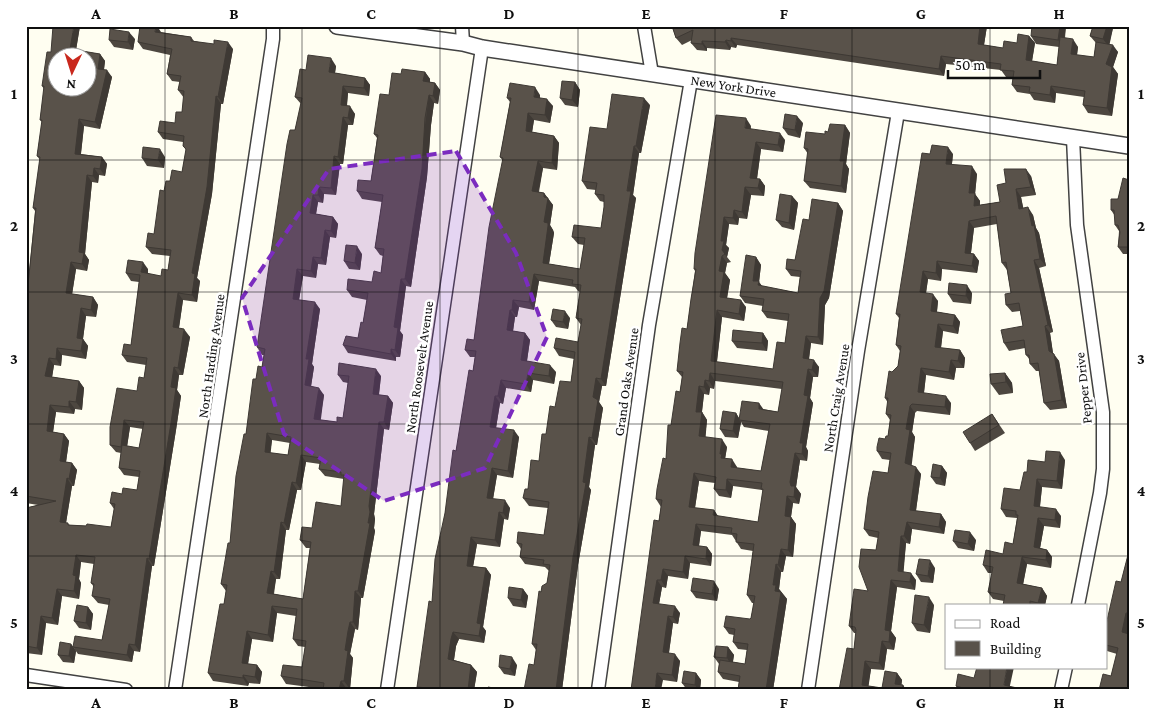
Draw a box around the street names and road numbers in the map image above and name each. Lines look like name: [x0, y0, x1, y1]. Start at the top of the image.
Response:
street label: New York Drive: [690, 72, 777, 100]
street label: North Harding Avenue: [194, 293, 228, 419]
street label: North Roosevelt Avenue: [402, 300, 436, 434]
street label: Grand Oaks Avenue: [610, 327, 642, 437]
street label: North Craig Avenue: [820, 343, 852, 453]
street label: Pepper Drive: [1071, 351, 1095, 425]

